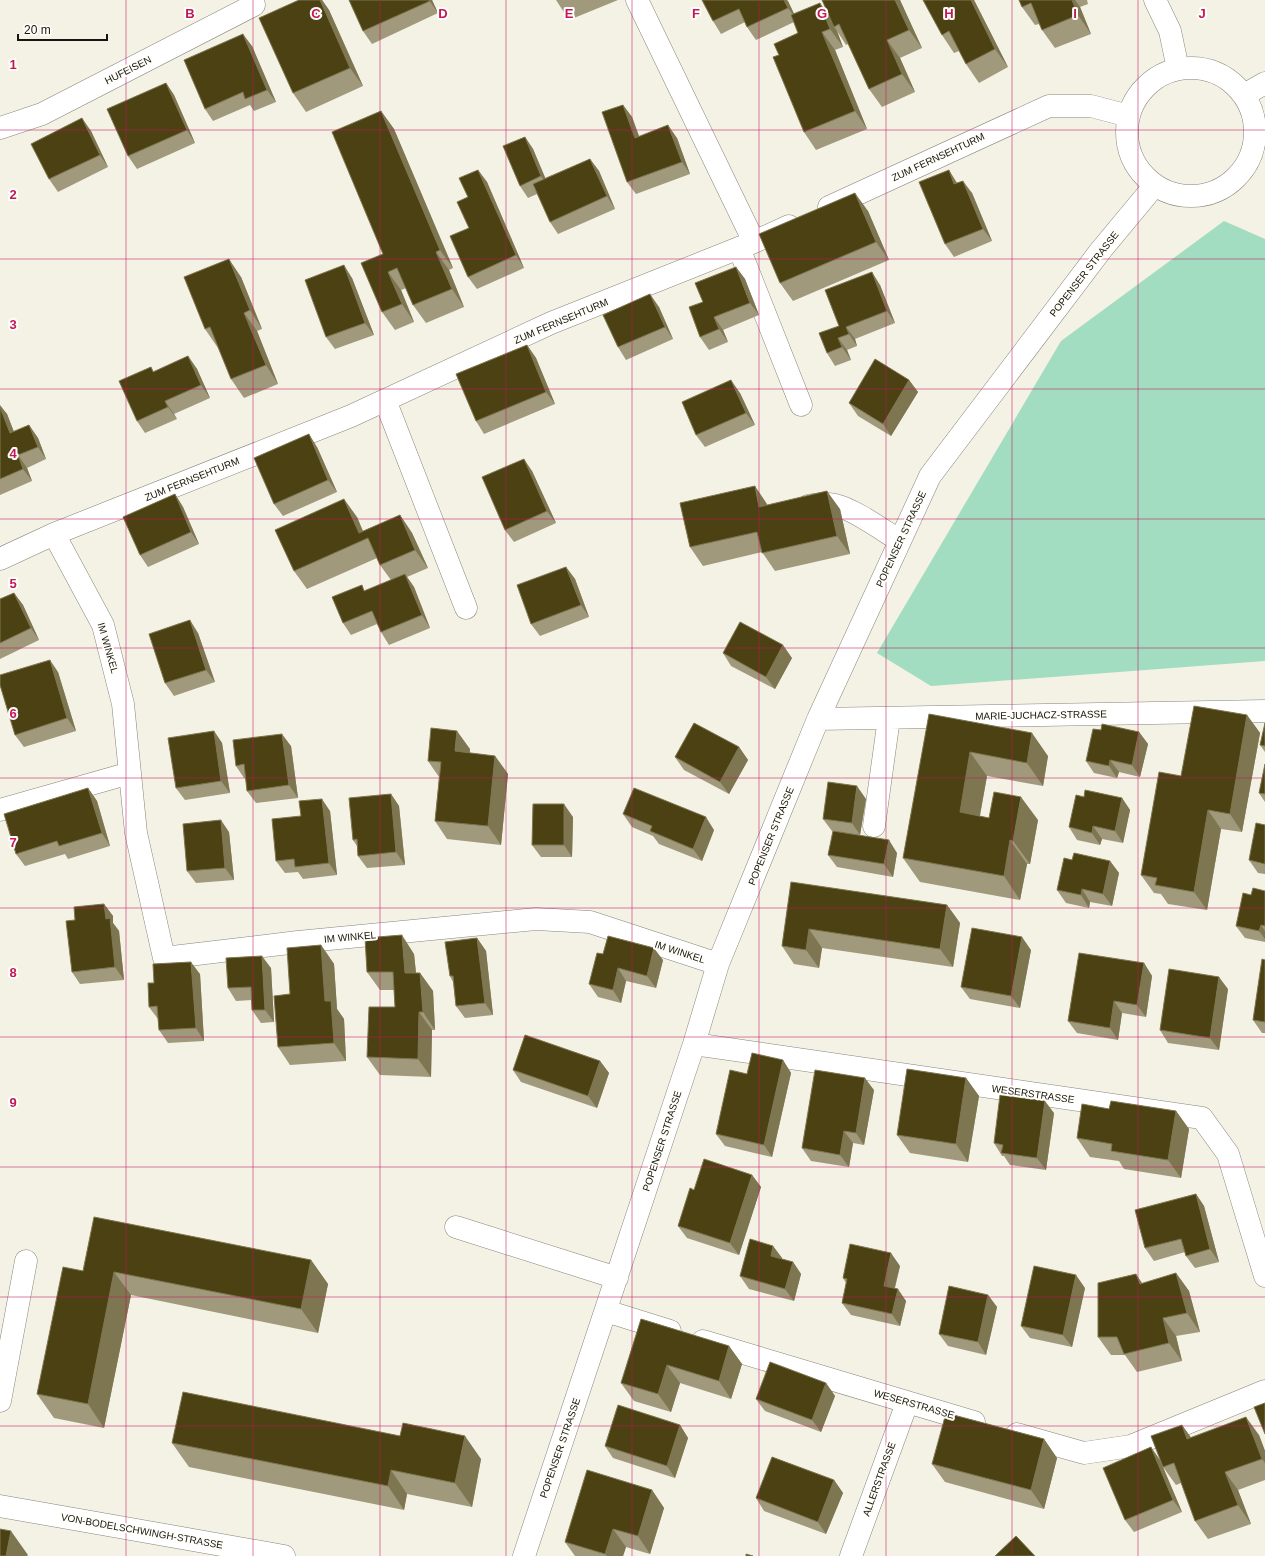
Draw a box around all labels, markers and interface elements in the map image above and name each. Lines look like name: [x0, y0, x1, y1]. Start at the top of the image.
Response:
text: B: [185, 6, 195, 21]
text: C: [311, 6, 321, 21]
text: D: [438, 6, 448, 21]
text: E: [565, 6, 574, 21]
text: F: [692, 6, 700, 21]
text: G: [817, 6, 827, 21]
text: H: [944, 6, 954, 21]
text: I: [1073, 6, 1077, 21]
text: J: [1198, 6, 1206, 21]
scale bar: [18, 16, 107, 42]
text: 20 m: [24, 23, 51, 37]
street label: HUFEISEN: [103, 54, 153, 86]
text: 1: [9, 57, 17, 72]
street label: ZUM FERNSEHTURM: [890, 131, 986, 183]
text: 2: [9, 187, 17, 202]
street label: POPENSER STRASSE: [1047, 229, 1121, 319]
street label: ZUM FERNSEHTURM: [512, 296, 610, 346]
text: 3: [9, 317, 17, 332]
text: 4: [9, 446, 17, 461]
street label: ZUM FERNSEHTURM: [143, 455, 241, 503]
street label: POPENSER STRASSE: [874, 489, 928, 589]
text: 5: [9, 576, 17, 591]
street label: IM WINKEL: [96, 621, 121, 675]
text: 6: [9, 706, 17, 721]
street label: MARIE-JUCHACZ-STRASSE: [975, 708, 1107, 722]
street label: POPENSER STRASSE: [746, 785, 796, 887]
text: 7: [9, 835, 17, 850]
street label: IM WINKEL: [324, 929, 377, 945]
street label: IM WINKEL: [653, 939, 707, 965]
text: 8: [9, 965, 17, 980]
street label: WESERSTRASSE: [991, 1083, 1075, 1105]
street label: POPENSER STRASSE: [641, 1089, 684, 1193]
text: 9: [9, 1095, 17, 1110]
street label: WESERSTRASSE: [872, 1387, 956, 1421]
street label: POPENSER STRASSE: [538, 1396, 582, 1499]
street label: ALLERSTRASSE: [860, 1440, 898, 1518]
street label: VON-BODELSCHWINGH-STRASSE: [60, 1511, 224, 1551]

